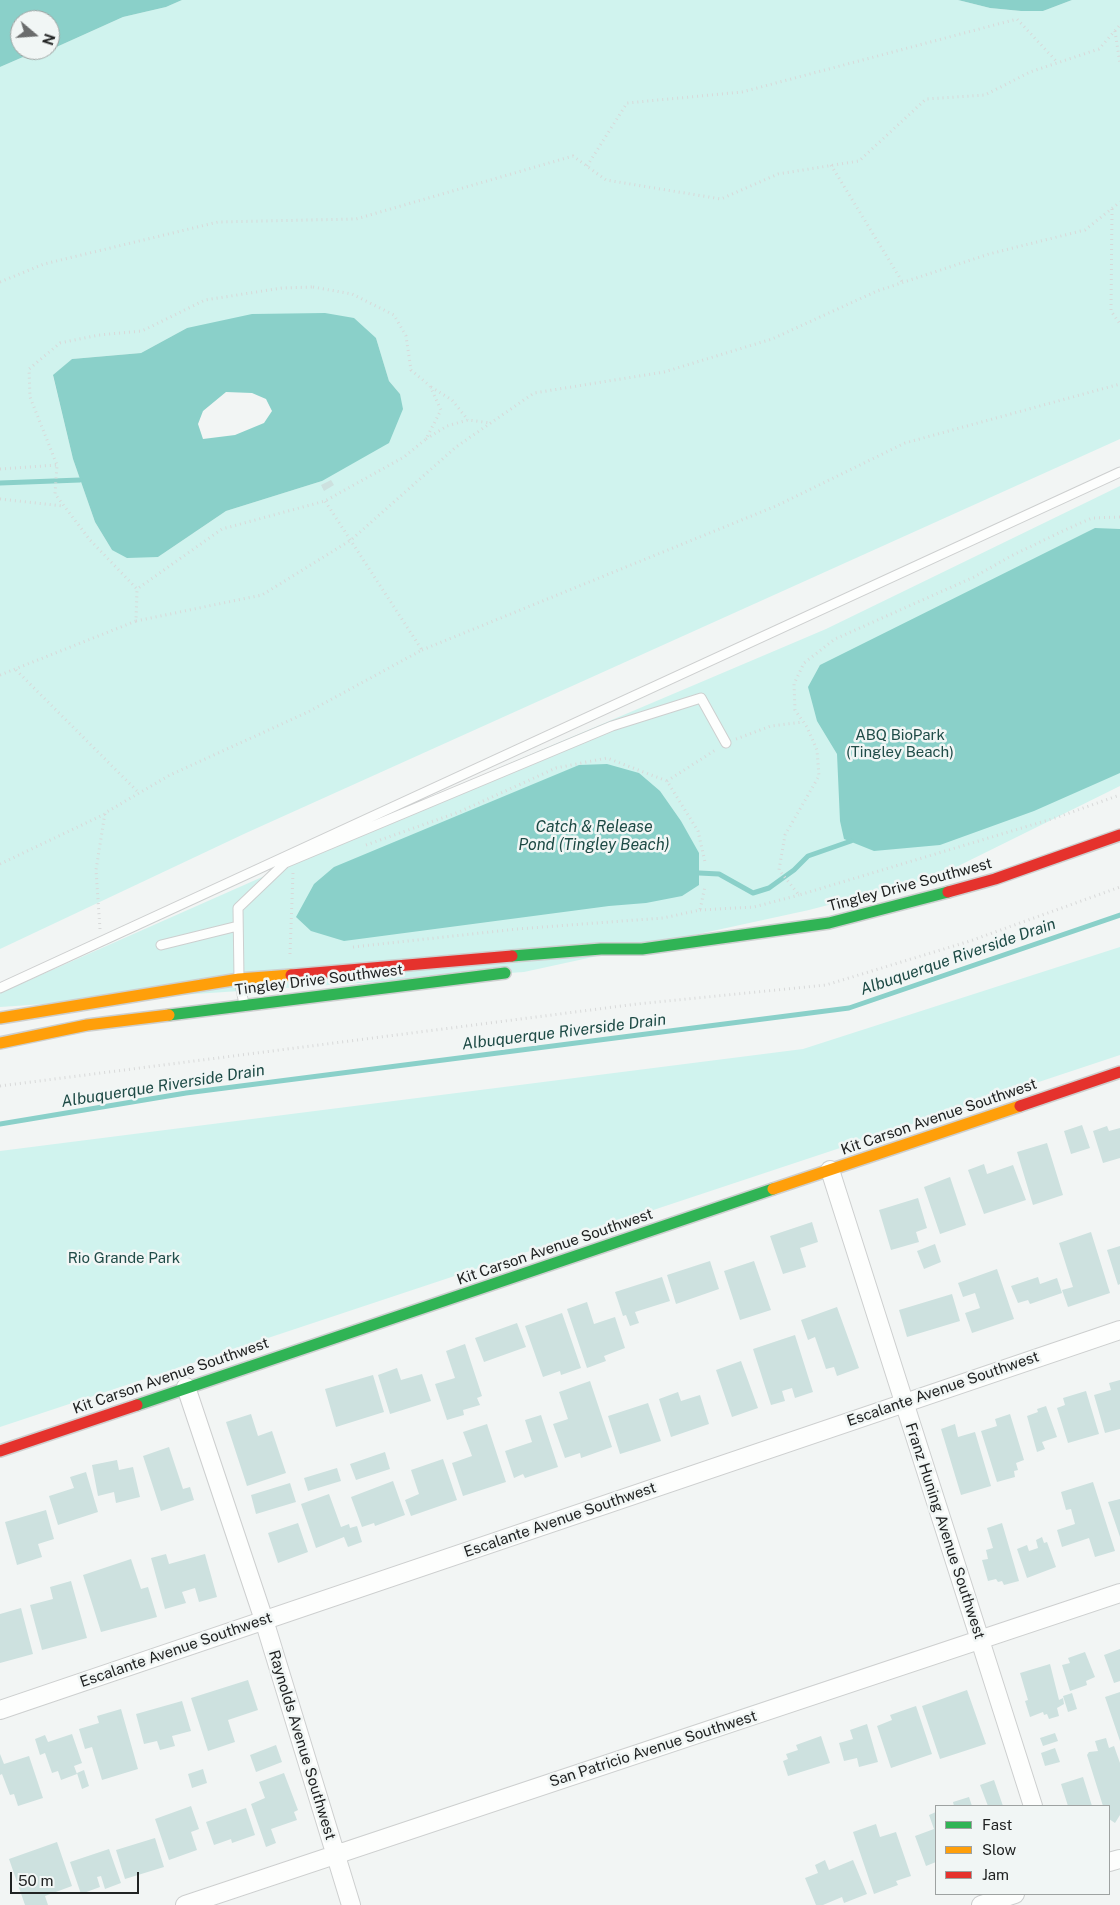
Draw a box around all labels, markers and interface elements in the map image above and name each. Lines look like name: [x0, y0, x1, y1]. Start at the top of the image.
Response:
north arrow: [10, 10, 60, 60]
text: N: [39, 32, 58, 47]
park label: ABQ BioPark (Tingley Beach): [846, 726, 954, 761]
water label: Catch & Release Pond (Tingley Beach): [518, 817, 670, 855]
street label: Tingley Drive Southwest: [826, 854, 994, 916]
water label: Albuquerque Riverside Drain: [858, 914, 1058, 1000]
street label: Tingley Drive Southwest: [234, 961, 404, 999]
water label: Albuquerque Riverside Drain: [461, 1010, 667, 1054]
water label: Albuquerque Riverside Drain: [60, 1060, 266, 1112]
street label: Kit Carson Avenue Southwest: [839, 1075, 1039, 1159]
street label: Kit Carson Avenue Southwest: [455, 1205, 655, 1289]
park label: Rio Grande Park: [68, 1249, 180, 1267]
street label: Kit Carson Avenue Southwest: [71, 1334, 271, 1418]
street label: Escalante Avenue Southwest: [845, 1348, 1041, 1430]
street label: Franz Huning Avenue Southwest: [901, 1420, 989, 1642]
street label: Escalante Avenue Southwest: [462, 1479, 658, 1561]
street label: Escalante Avenue Southwest: [78, 1609, 274, 1691]
street label: Raynolds Avenue Southwest: [265, 1648, 339, 1842]
street label: San Patricio Avenue Southwest: [547, 1707, 759, 1791]
legend: [935, 1805, 1110, 1895]
text: Fast: [982, 1816, 1012, 1833]
text: Slow: [982, 1841, 1016, 1858]
scale bar: [12, 1862, 141, 1894]
text: Jam: [982, 1866, 1009, 1883]
text: 50 m: [18, 1872, 53, 1889]

